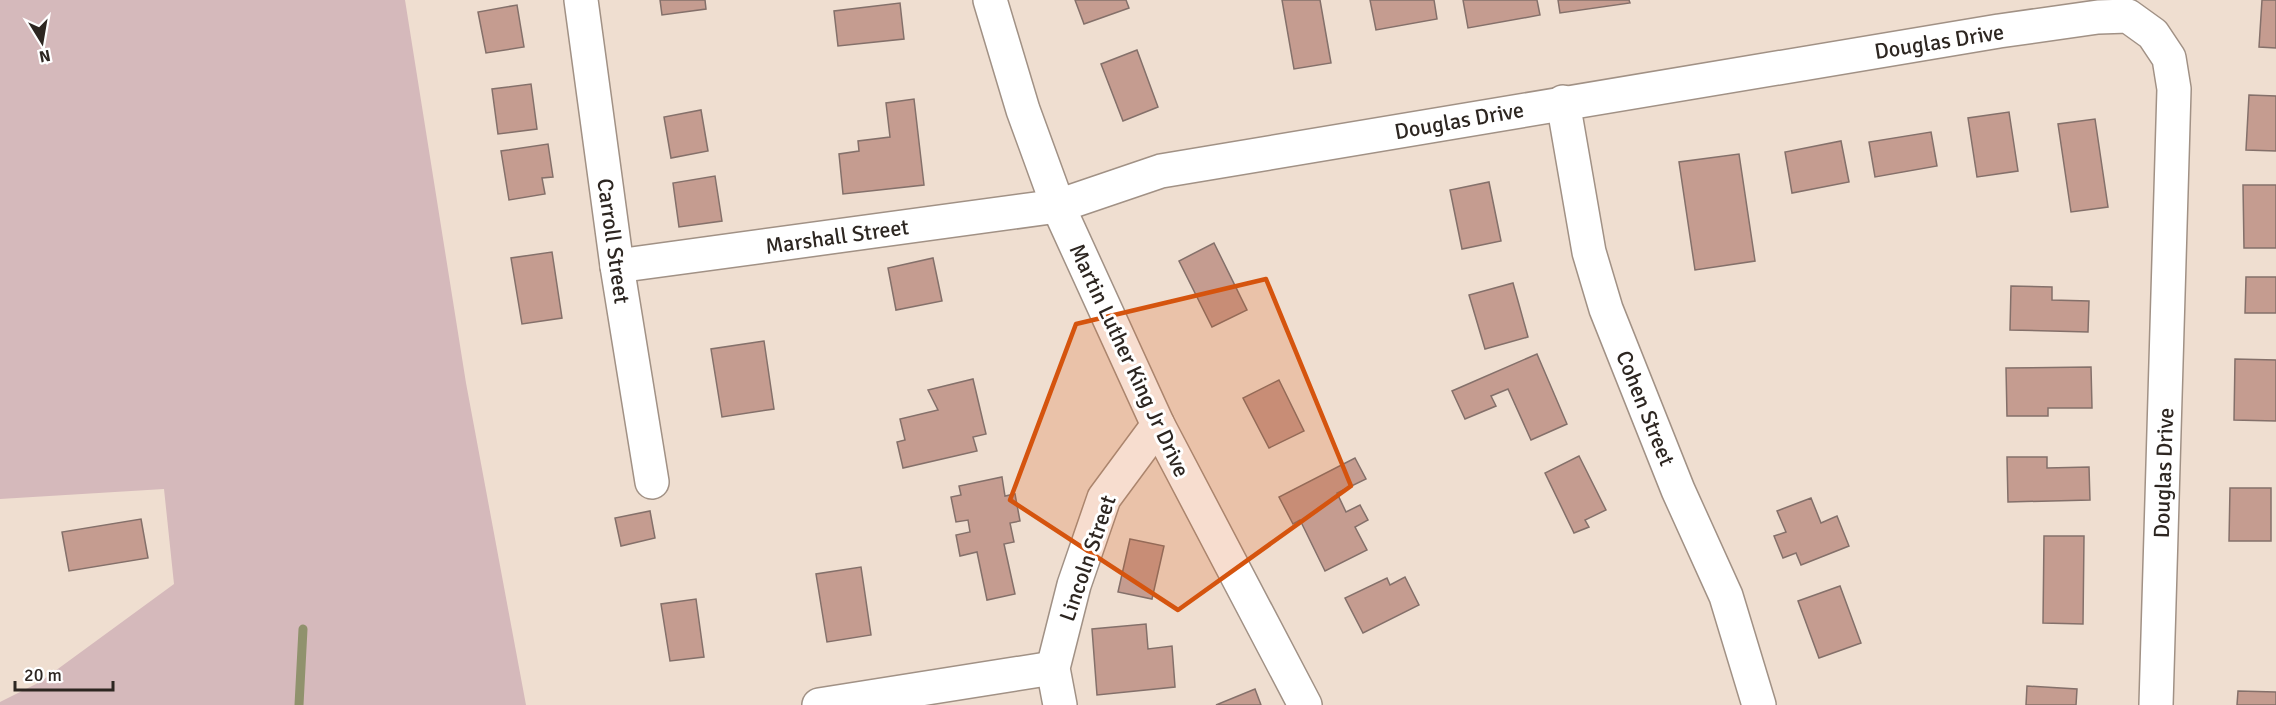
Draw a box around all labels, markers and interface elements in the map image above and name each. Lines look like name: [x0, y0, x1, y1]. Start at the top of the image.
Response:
north arrow: [12, 12, 72, 72]
street label: Douglas Drive: [1872, 18, 2006, 65]
text: N: [37, 45, 52, 67]
street label: Douglas Drive: [1392, 96, 1526, 145]
street label: Carroll Street: [591, 177, 636, 306]
street label: Marshall Street: [764, 213, 911, 260]
street label: Martin Luther King Jr Drive: [1064, 239, 1196, 481]
street label: Cohen Street: [1610, 347, 1681, 470]
street label: Douglas Drive: [2148, 407, 2179, 539]
street label: Lincoln Street: [1053, 491, 1122, 625]
scale bar: [15, 654, 112, 692]
text: 20 m: [24, 664, 62, 686]

